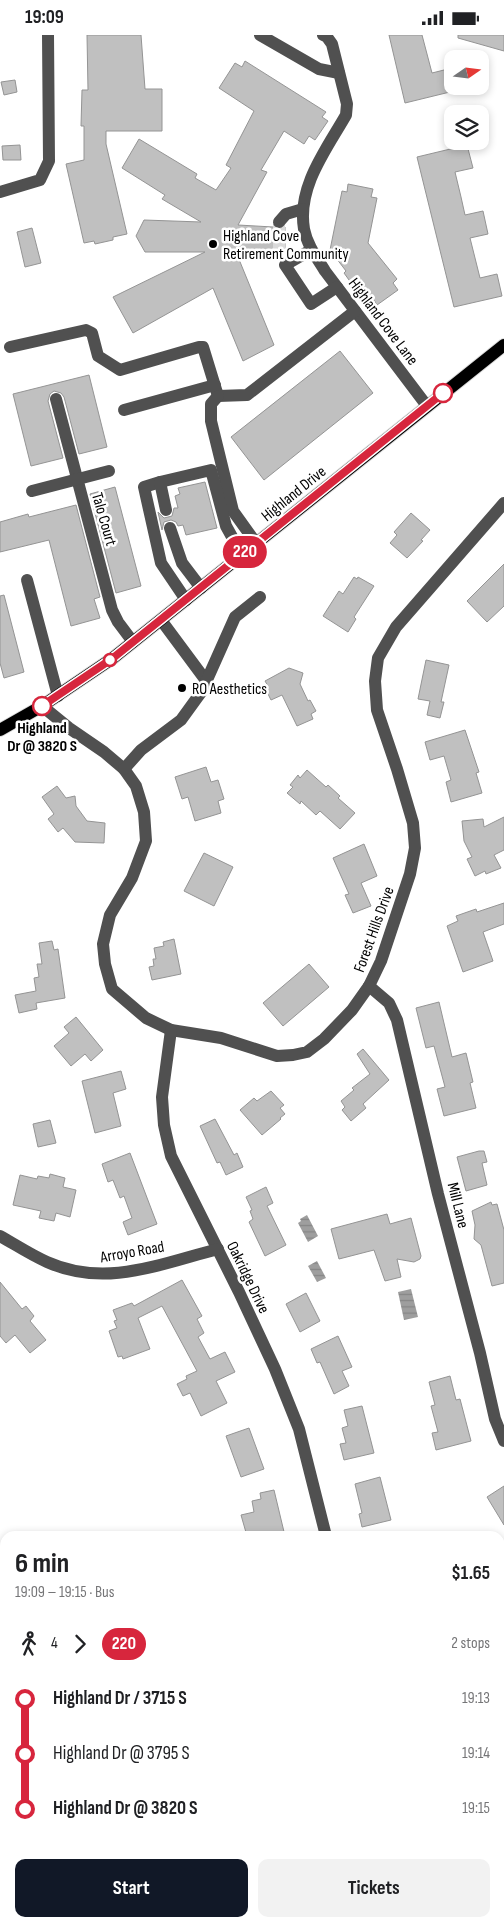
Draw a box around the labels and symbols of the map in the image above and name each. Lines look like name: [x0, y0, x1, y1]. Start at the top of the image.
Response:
north arrow: [444, 50, 489, 95]
place label: Highland Cove Retirement Community: [223, 227, 349, 264]
marker: Highland Cove Retirement Community: [207, 238, 219, 250]
street label: Highland Cove Lane: [344, 275, 422, 369]
unlabelled marker: [433, 383, 453, 403]
street label: Highland Drive: [258, 462, 330, 526]
street label: Talo Court: [87, 491, 120, 548]
line badge: 220: [216, 536, 274, 568]
unlabelled marker: [103, 653, 117, 667]
place label: RO Aesthetics: [192, 680, 267, 699]
marker: RO Aesthetics: [176, 682, 188, 694]
marker: Highland Dr @ 3820 S: [32, 696, 52, 716]
place label: Highland Dr @ 3820 S: [7, 719, 77, 756]
street label: Forest Hills Drive: [350, 884, 399, 975]
street label: Mill Lane: [443, 1181, 472, 1230]
street label: Arroyo Road: [98, 1238, 166, 1268]
street label: Oakridge Drive: [222, 1239, 273, 1317]

